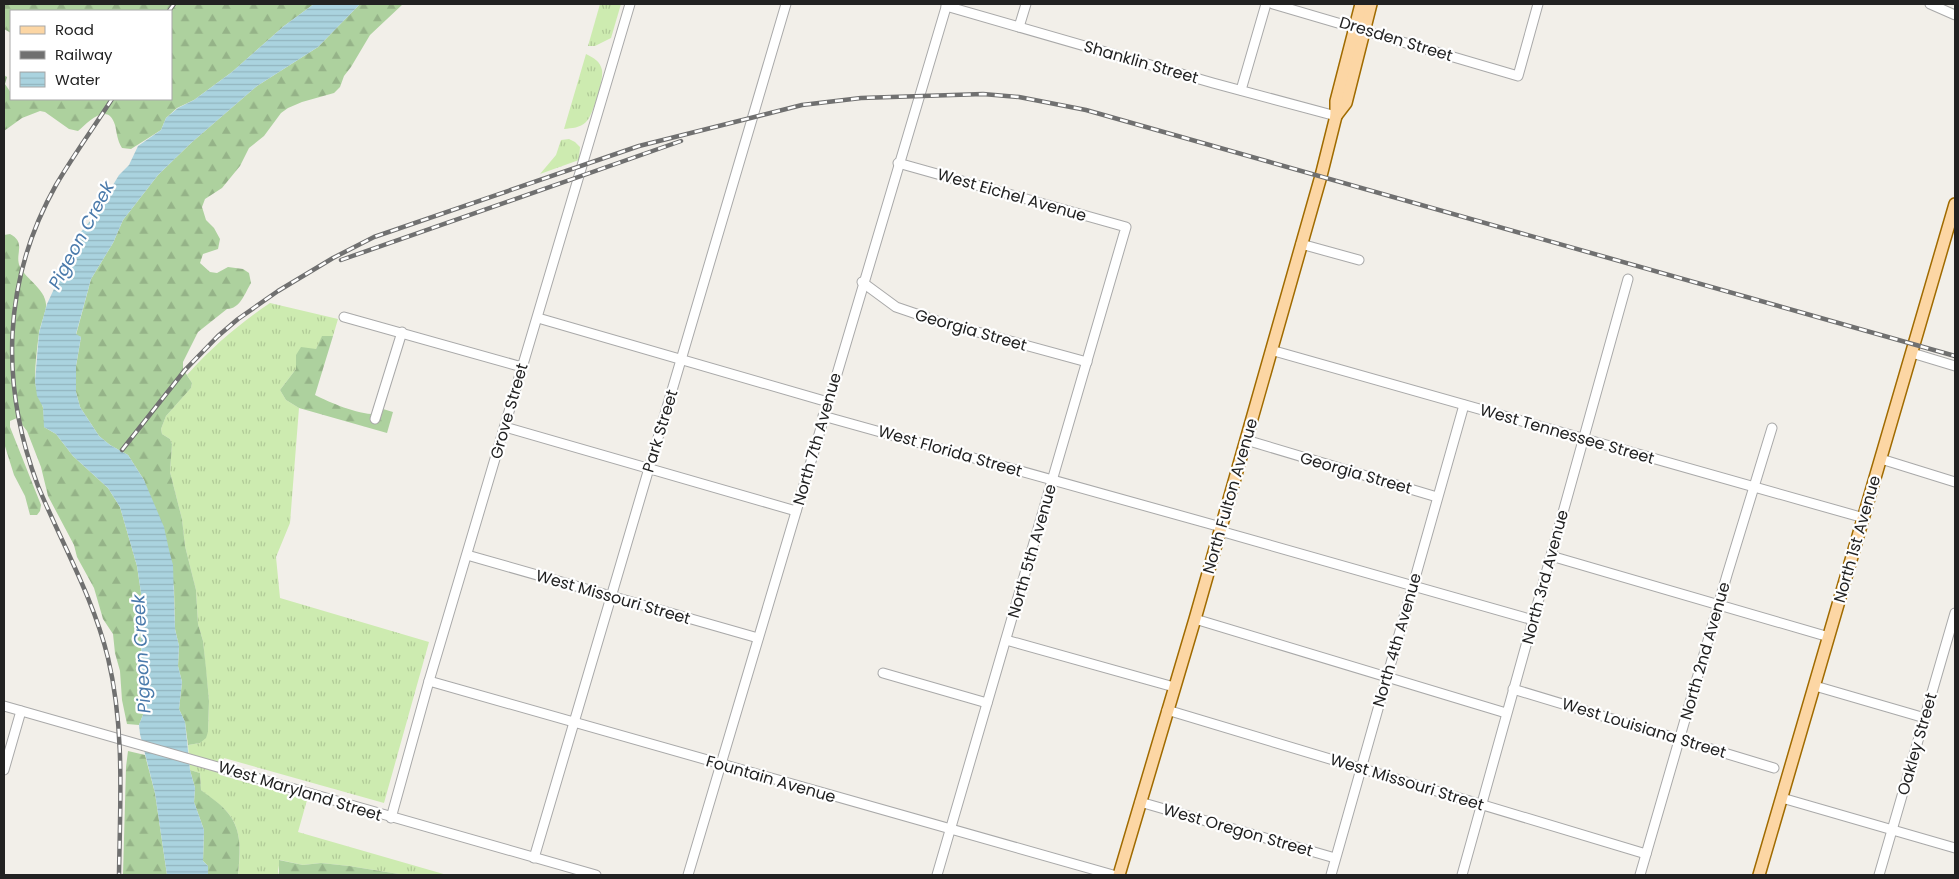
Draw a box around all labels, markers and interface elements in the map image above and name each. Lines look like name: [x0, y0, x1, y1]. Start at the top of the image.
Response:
legend: [10, 10, 172, 100]
street label: Dresden Street: [1336, 11, 1456, 67]
text: Road: [55, 19, 94, 40]
street label: Shanklin Street: [1081, 35, 1201, 89]
text: Railway: [55, 44, 113, 65]
text: Water: [55, 69, 101, 90]
street label: West Eichel Avenue: [935, 163, 1089, 227]
water label: Pigeon Creek: [42, 176, 120, 293]
street label: Georgia Street: [912, 303, 1030, 357]
street label: Grove Street: [484, 360, 534, 462]
street label: North 7th Avenue: [787, 370, 847, 508]
street label: Park Street: [637, 387, 684, 475]
street label: West Tennessee Street: [1477, 398, 1657, 470]
street label: North Fulton Avenue: [1197, 416, 1263, 576]
street label: West Florida Street: [875, 419, 1025, 483]
street label: Georgia Street: [1297, 446, 1415, 500]
street label: North 1st Avenue: [1828, 473, 1886, 605]
street label: North 5th Avenue: [1002, 481, 1062, 621]
street label: North 3rd Avenue: [1516, 507, 1574, 647]
street label: West Missouri Street: [533, 564, 693, 630]
street label: North 4th Avenue: [1367, 570, 1427, 710]
street label: North 2nd Avenue: [1674, 579, 1736, 723]
water label: Pigeon Creek: [125, 593, 157, 714]
street label: Oakley Street: [1891, 690, 1943, 798]
street label: West Louisiana Street: [1559, 692, 1729, 764]
street label: West Missouri Street: [1327, 748, 1487, 816]
street label: Fountain Avenue: [703, 749, 839, 809]
street label: West Maryland Street: [215, 755, 385, 827]
street label: West Oregon Street: [1160, 798, 1316, 862]

